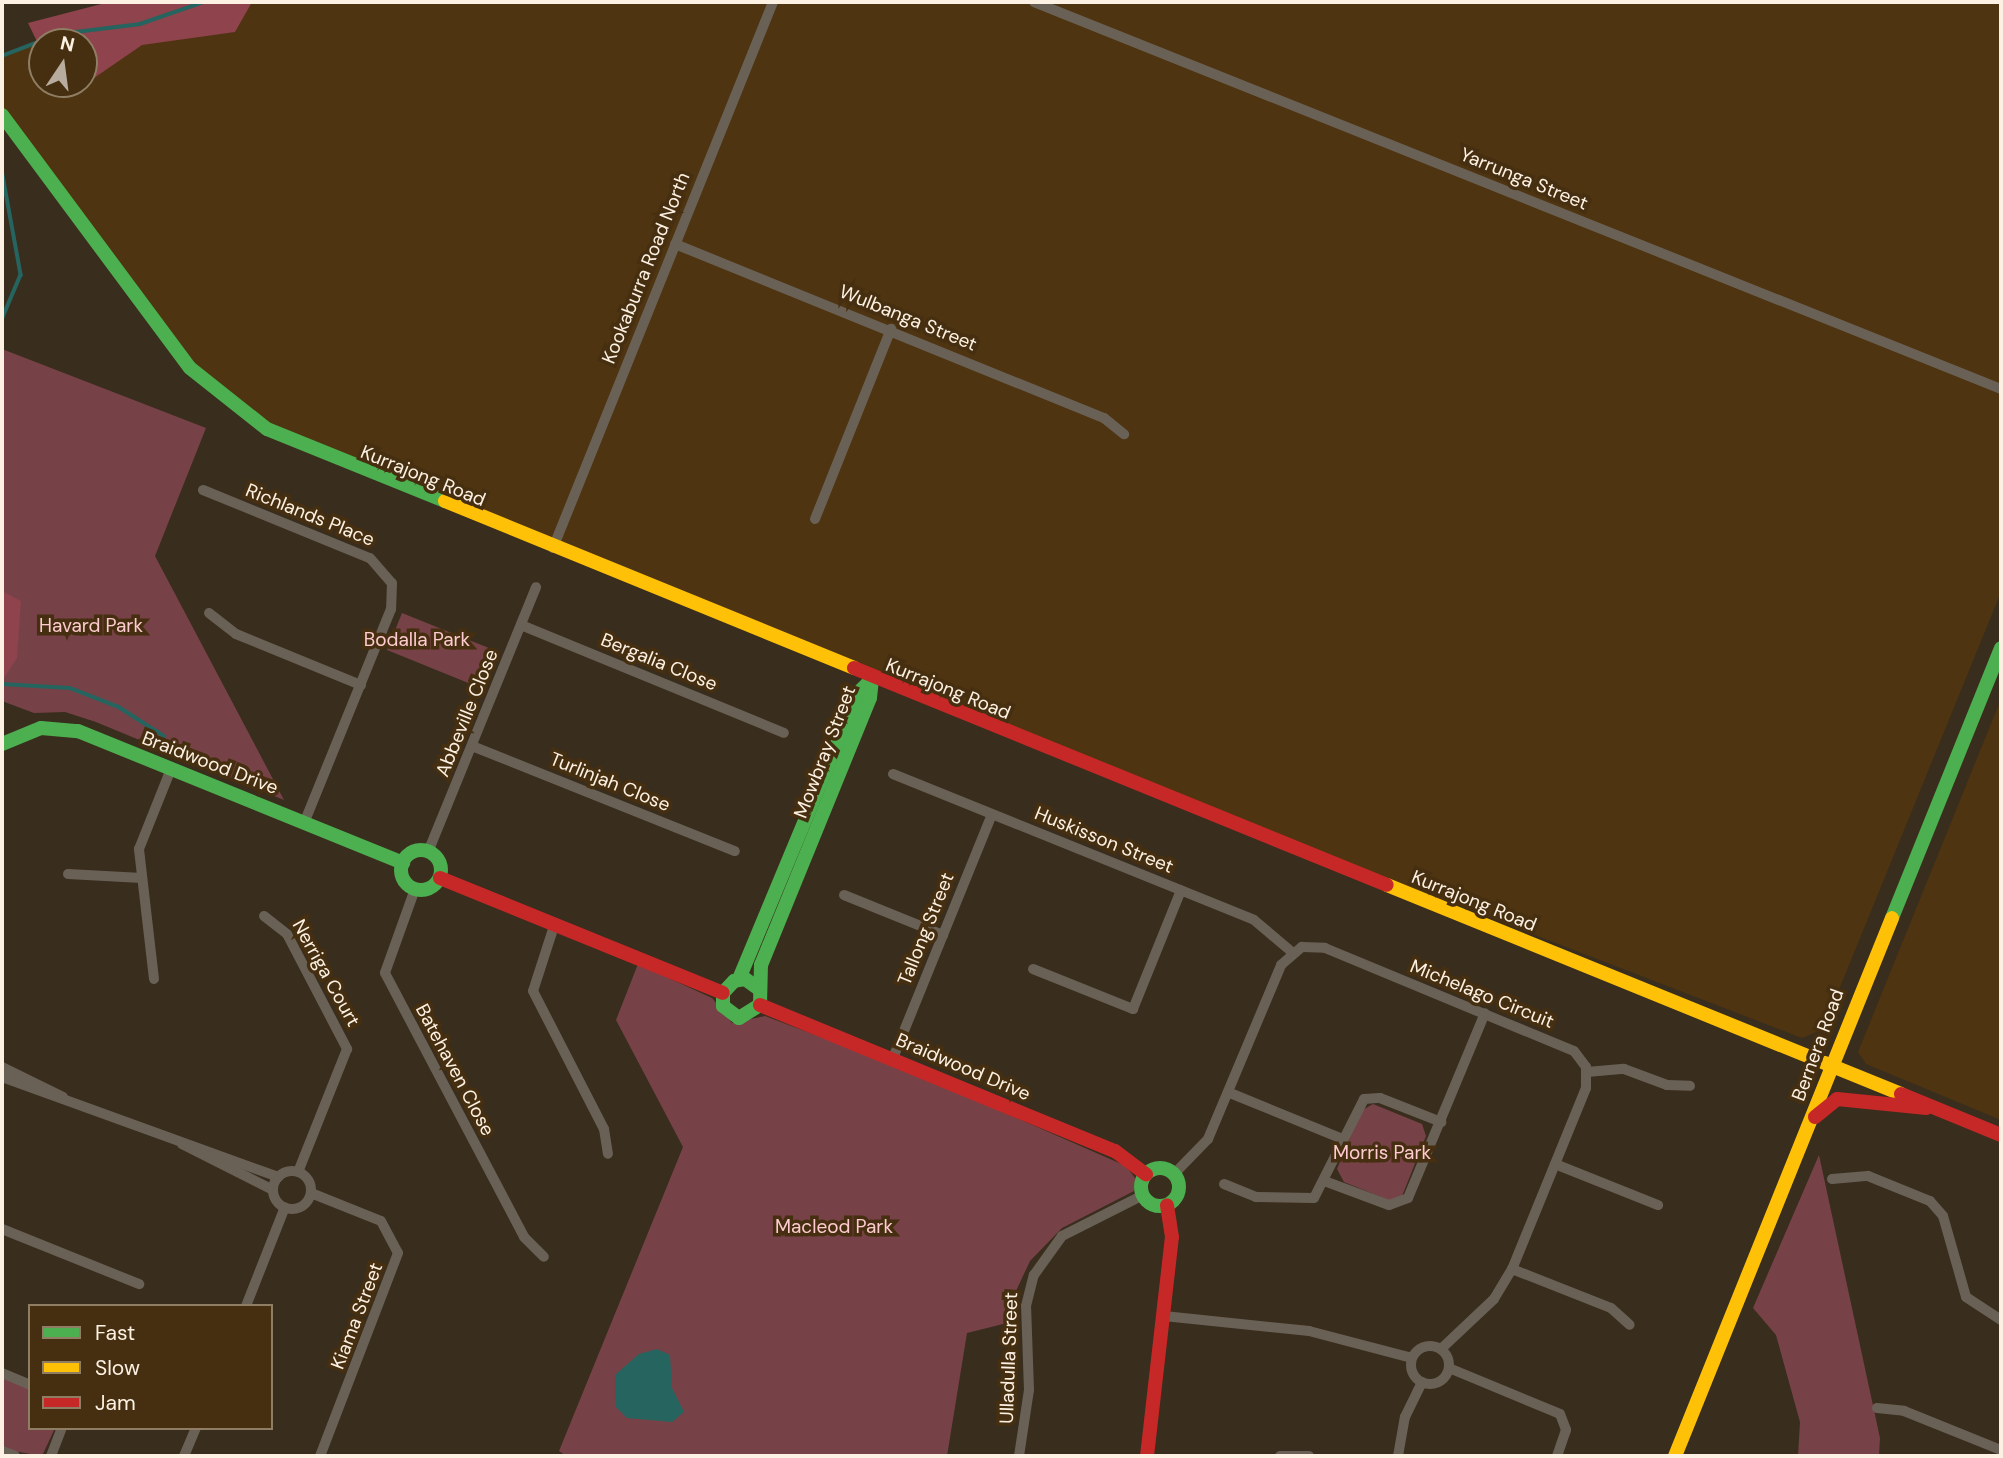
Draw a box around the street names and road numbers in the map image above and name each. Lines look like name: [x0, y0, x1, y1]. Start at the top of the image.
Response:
street label: Yarrunga Street: [1457, 143, 1591, 215]
street label: Kookaburra Road North: [597, 169, 695, 367]
street label: Wulbanga Street: [836, 280, 980, 356]
street label: Kurrajong Road: [357, 441, 489, 511]
street label: Richlands Place: [242, 479, 378, 551]
street label: Bergalia Close: [597, 628, 721, 696]
street label: Abbeville Close: [431, 646, 503, 780]
street label: Kurrajong Road: [882, 654, 1014, 724]
street label: Mowbray Street: [789, 683, 861, 821]
street label: Braidwood Drive: [139, 727, 281, 799]
street label: Turlinjah Close: [547, 748, 673, 816]
street label: Huskisson Street: [1031, 802, 1177, 878]
street label: Kurrajong Road: [1408, 866, 1540, 936]
street label: Tallong Street: [893, 869, 959, 989]
street label: Nerriga Court: [287, 916, 365, 1030]
street label: Michelago Circuit: [1407, 955, 1557, 1033]
street label: Bernera Road: [1787, 986, 1849, 1104]
street label: Batehaven Close: [411, 1000, 499, 1140]
street label: Braidwood Drive: [892, 1028, 1034, 1106]
street label: Kiama Street: [326, 1260, 388, 1372]
street label: Ulladulla Street: [995, 1292, 1023, 1424]

